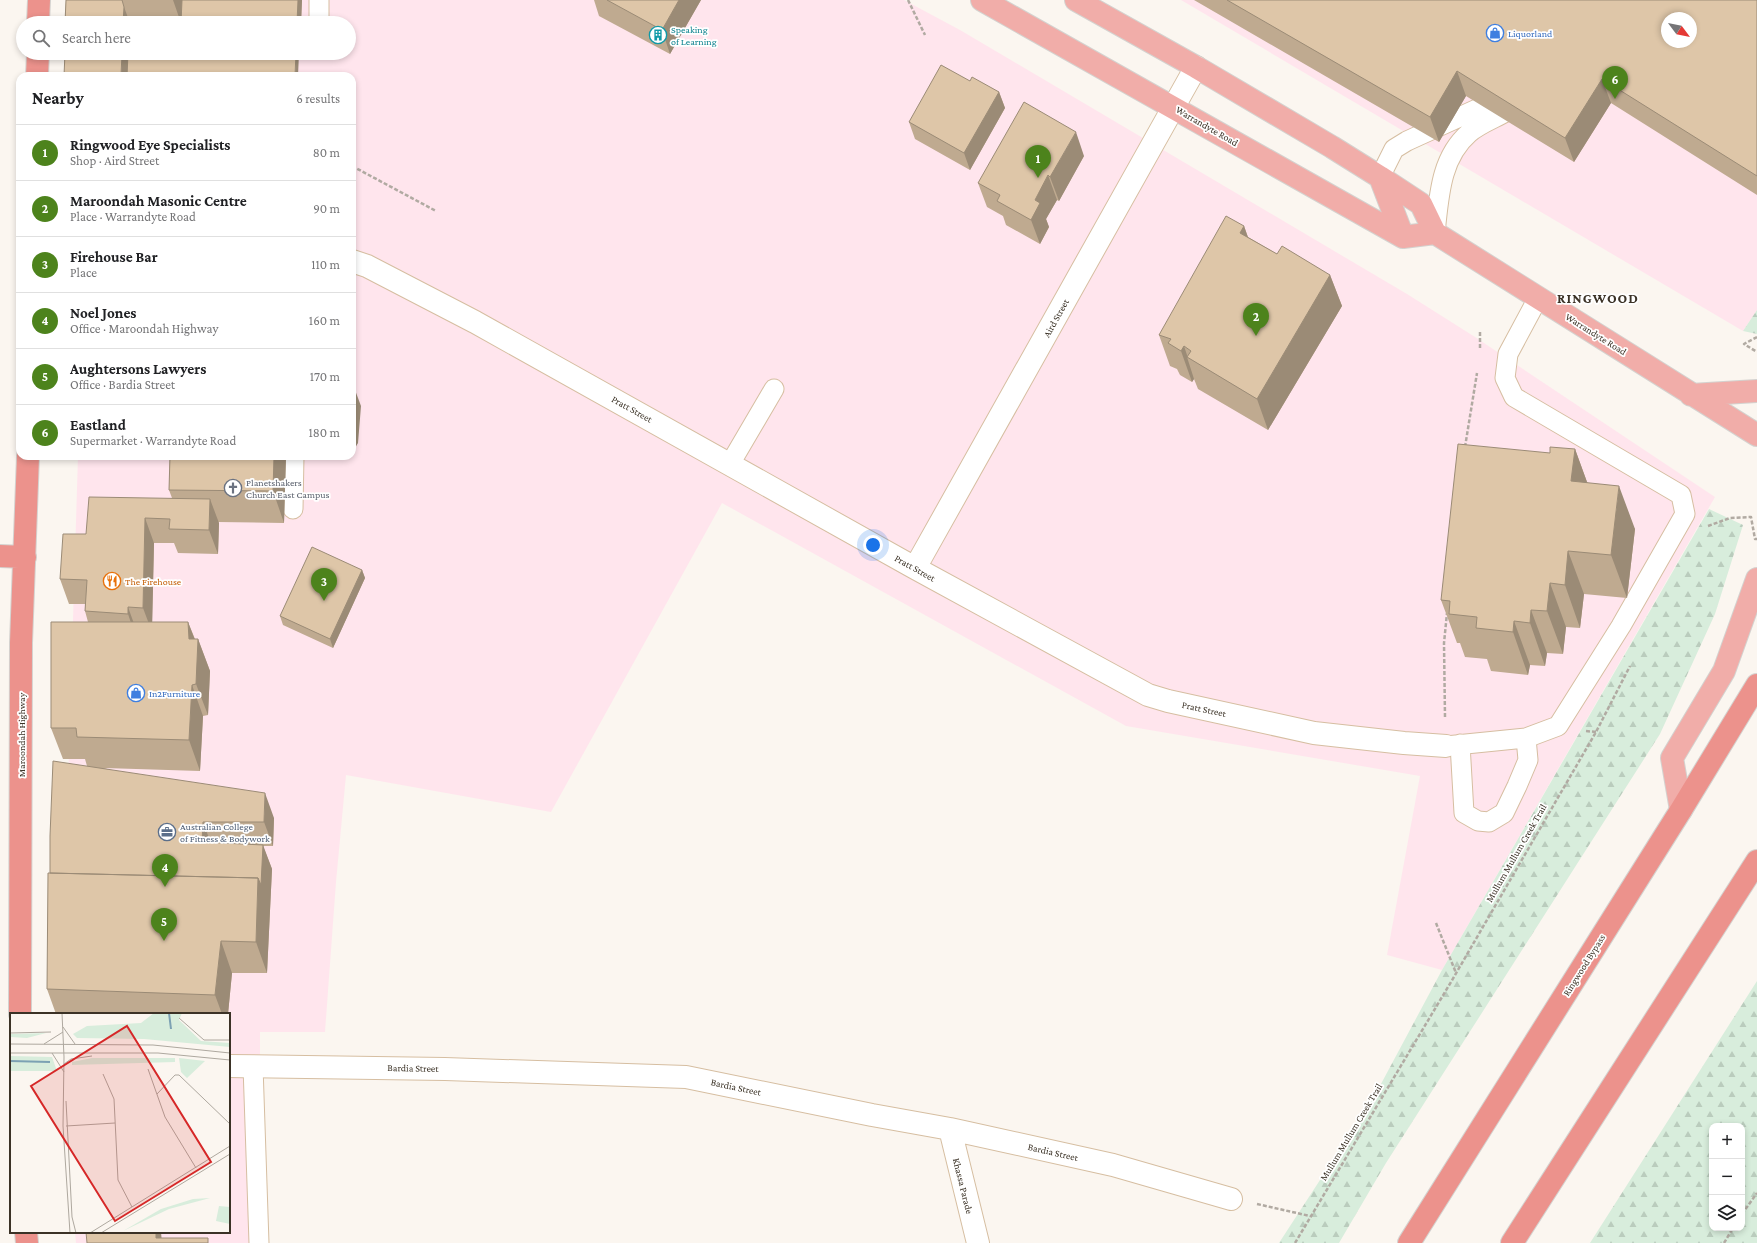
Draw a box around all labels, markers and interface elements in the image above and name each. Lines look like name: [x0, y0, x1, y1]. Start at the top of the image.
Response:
north arrow: [1661, 12, 1697, 48]
search box: [16, 16, 356, 60]
shop icon: Liquorland: [1485, 23, 1505, 43]
place label: Speaking of Learning: [671, 24, 717, 47]
building icon: Speaking of Learning: [648, 25, 668, 45]
icon: search: [30, 27, 52, 49]
place label: Liquorland: [1508, 28, 1553, 39]
text: Search here: [62, 30, 131, 46]
pin: 6: [1602, 66, 1628, 99]
text: Nearby: [32, 89, 84, 108]
text: 6 results: [296, 91, 340, 106]
street label: Warrandyte Road: [1174, 104, 1241, 149]
text: Ringwood Eye Specialists: [70, 137, 230, 153]
text: 1: [43, 145, 47, 160]
text: 80 m: [313, 145, 340, 160]
pin: 1: [1025, 145, 1051, 178]
text: Shop · Aird Street: [70, 153, 159, 168]
text: Maroondah Masonic Centre: [70, 193, 247, 209]
text: 2: [42, 201, 48, 216]
text: 90 m: [313, 201, 340, 216]
text: Place · Warrandyte Road: [70, 209, 196, 224]
text: Firehouse Bar: [70, 249, 158, 265]
text: 3: [42, 257, 48, 272]
text: 110 m: [311, 257, 340, 272]
text: Place: [70, 265, 97, 280]
district label: RINGWOOD: [1557, 290, 1639, 306]
street label: Aird Street: [1041, 296, 1071, 339]
pin: 2: [1243, 303, 1269, 336]
text: Noel Jones: [70, 305, 136, 321]
street label: Warrandyte Road: [1563, 311, 1629, 358]
text: 4: [41, 313, 49, 328]
text: 160 m: [309, 313, 340, 328]
text: Office · Maroondah Highway: [70, 321, 218, 336]
text: Aughtersons Lawyers: [70, 361, 206, 377]
text: 5: [42, 369, 48, 384]
text: 170 m: [310, 369, 340, 384]
text: Office · Bardia Street: [70, 377, 175, 392]
street label: Pratt Street: [610, 393, 655, 425]
text: Eastland: [70, 417, 126, 433]
text: 6: [41, 425, 49, 440]
text: 180 m: [308, 425, 340, 440]
text: Supermarket · Warrandyte Road: [70, 433, 236, 448]
place label: Planetshakers Church East Campus: [246, 477, 329, 500]
church icon: Planetshakers Church East Campus: [223, 478, 243, 498]
your location: [863, 535, 883, 555]
street label: Pratt Street: [893, 552, 938, 584]
pin: 3: [311, 568, 337, 601]
restaurant icon: The Firehouse: [102, 571, 122, 591]
place label: The Firehouse: [125, 576, 182, 587]
shop icon: In2Furniture: [126, 683, 146, 703]
place label: In2Furniture: [149, 688, 201, 699]
street label: Maroondah Highway: [16, 692, 27, 777]
street label: Pratt Street: [1181, 699, 1228, 719]
street label: Mullum Mullum Creek Trail: [1483, 802, 1549, 904]
place label: Australian College of Fitness & Bodywork: [180, 821, 270, 844]
office icon: Australian College of Fitness & Bodywork: [157, 822, 177, 842]
pin: 4: [152, 854, 178, 887]
pin: 5: [151, 908, 177, 941]
street label: Ringwood Bypass: [1561, 932, 1607, 998]
inset map: [10, 1013, 230, 1233]
street label: Bardia Street: [387, 1062, 439, 1074]
street label: Bardia Street: [710, 1076, 763, 1098]
street label: Mullum Mullum Creek Trail: [1318, 1081, 1385, 1183]
map controls: [1709, 1123, 1745, 1231]
button: +: [1709, 1123, 1745, 1159]
street label: Bardia Street: [1027, 1141, 1080, 1163]
street label: Khassa Parade: [951, 1157, 975, 1216]
button: −: [1709, 1159, 1745, 1195]
button: layers: [1709, 1195, 1745, 1231]

